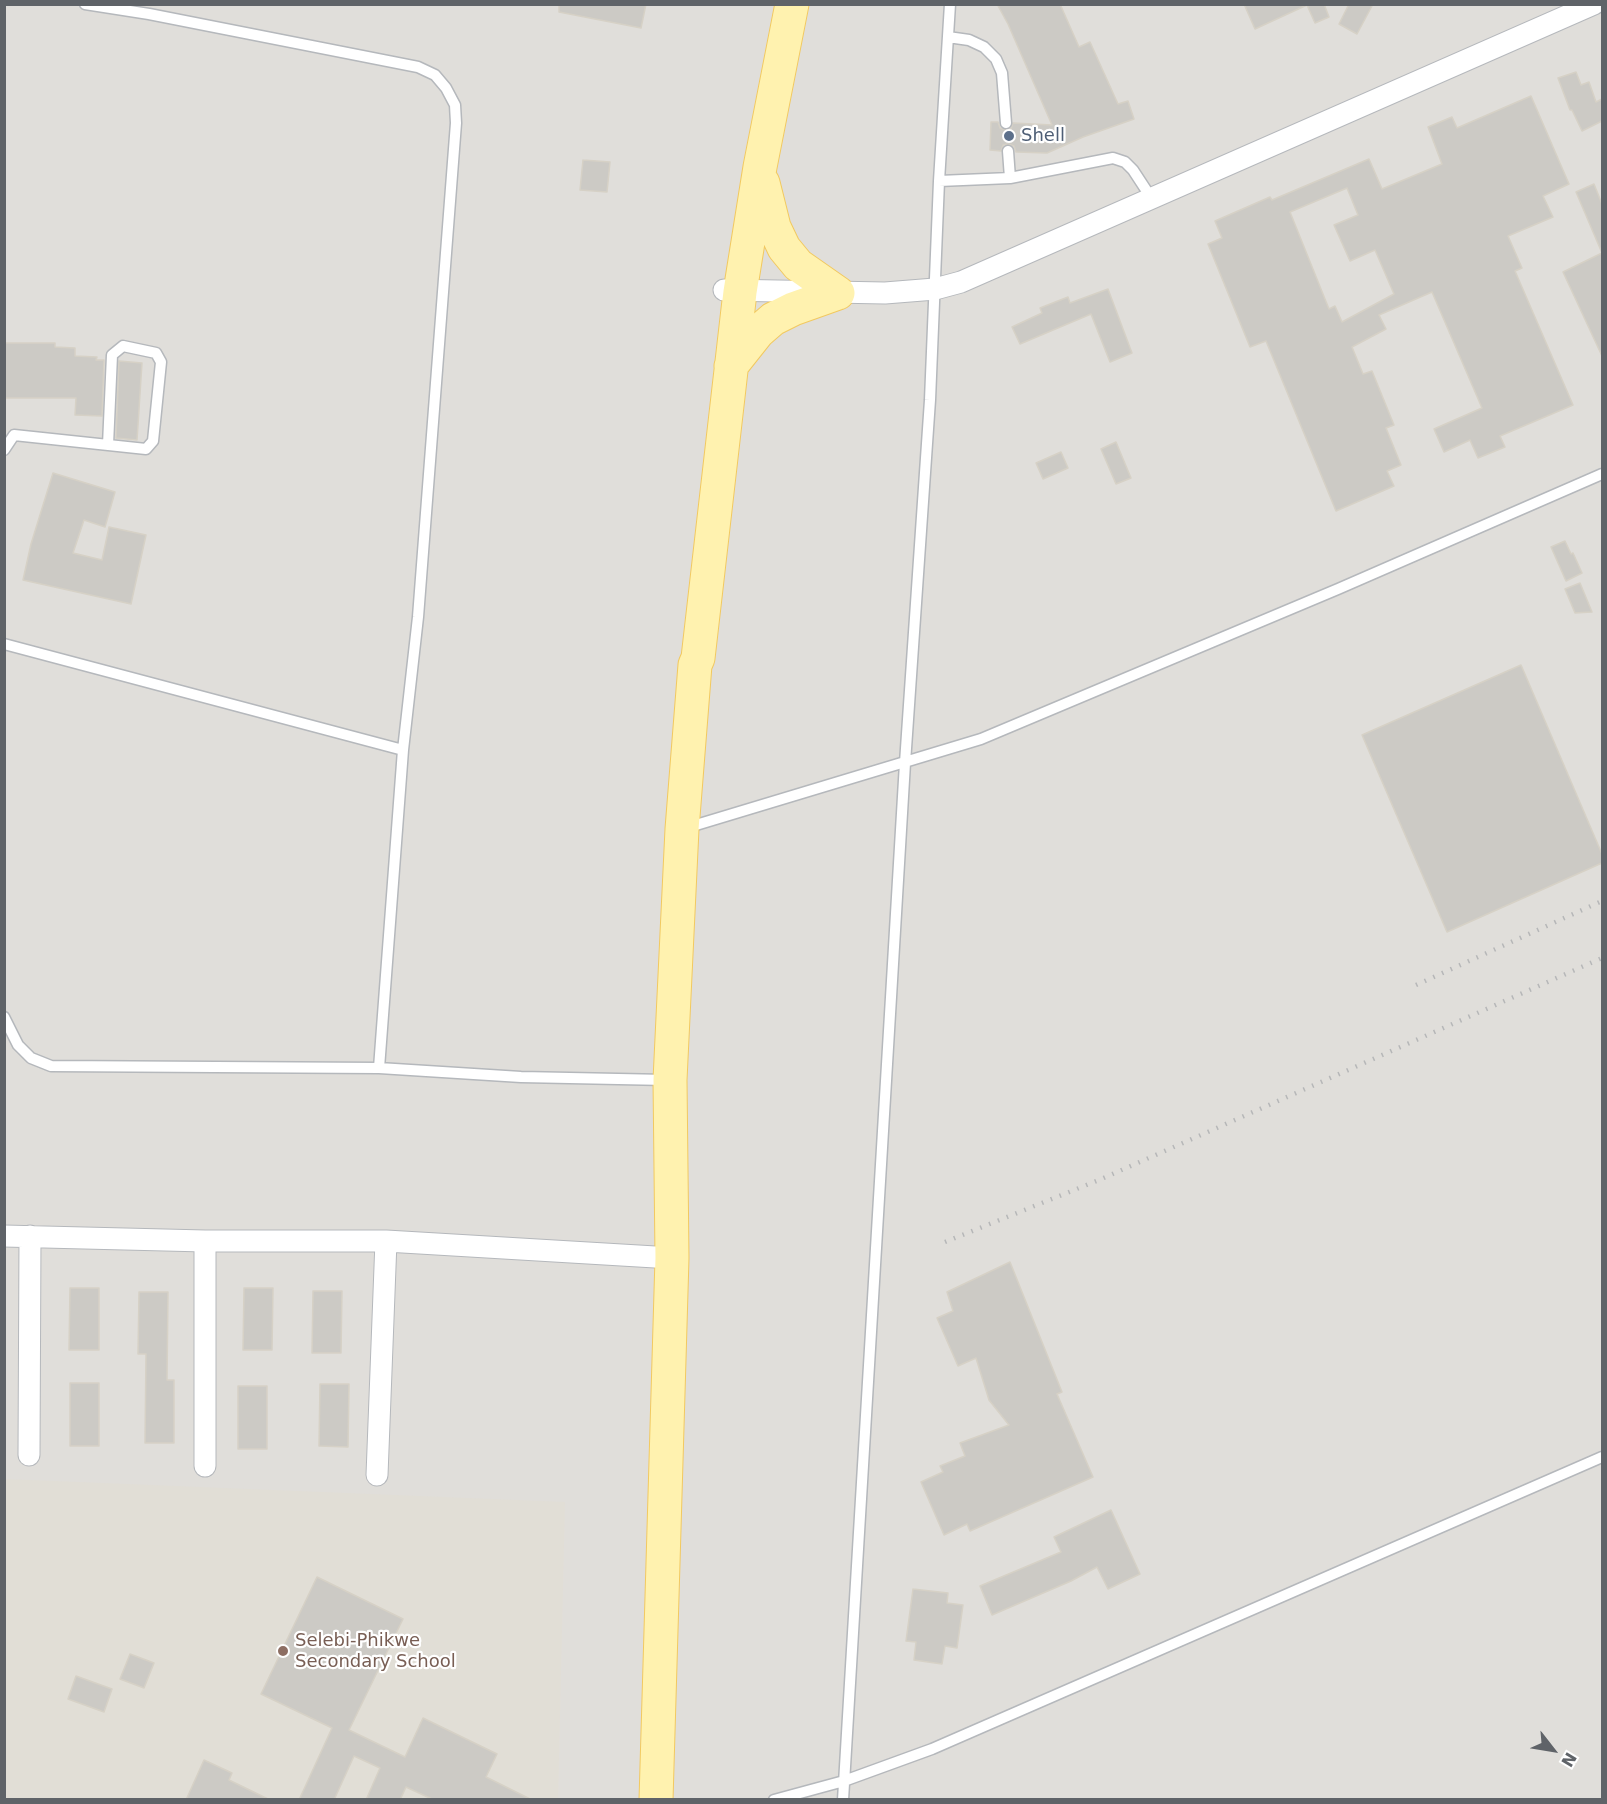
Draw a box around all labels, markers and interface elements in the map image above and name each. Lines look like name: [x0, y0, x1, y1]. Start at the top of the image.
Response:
place label: Shell: [1021, 125, 1065, 147]
marker: Shell: [1002, 129, 1016, 143]
place label: Selebi-Phikwe Secondary School: [295, 1630, 456, 1672]
marker: Selebi-Phikwe Secondary School: [276, 1644, 290, 1658]
north arrow: [1523, 1720, 1583, 1780]
text: N: [1557, 1749, 1580, 1770]

